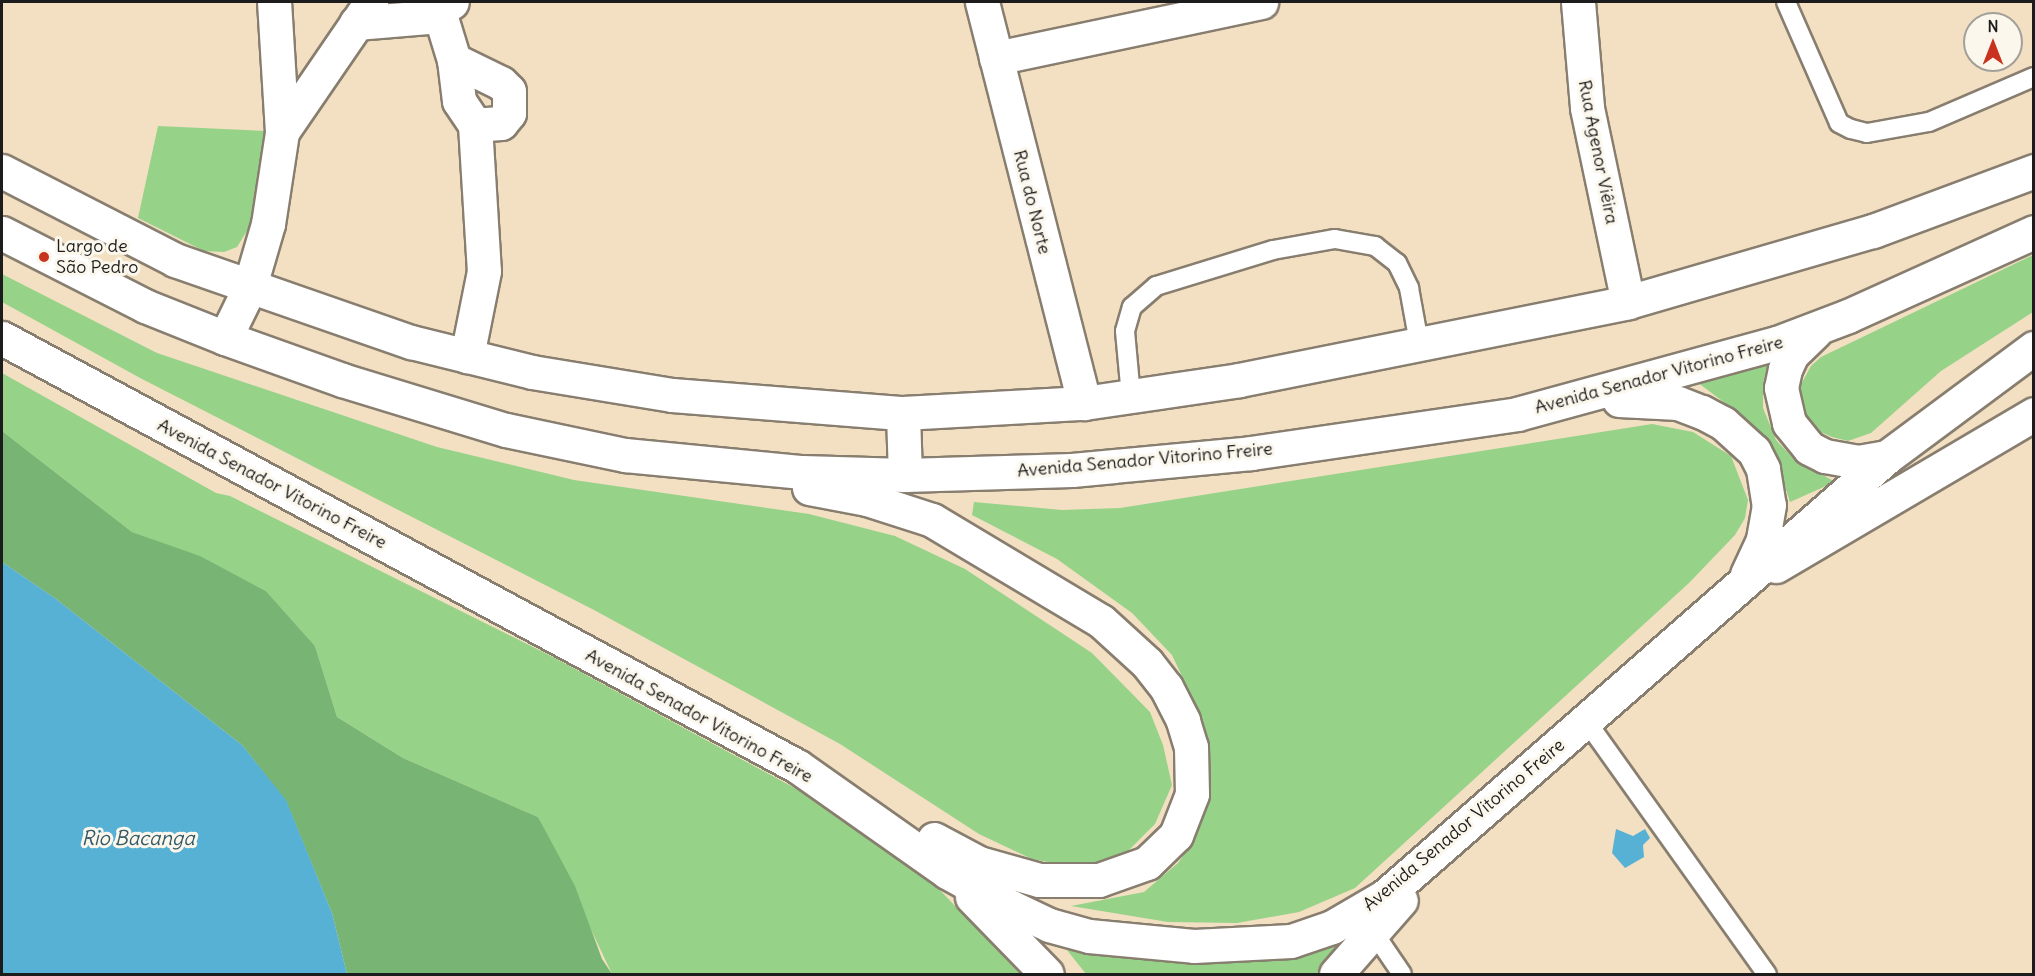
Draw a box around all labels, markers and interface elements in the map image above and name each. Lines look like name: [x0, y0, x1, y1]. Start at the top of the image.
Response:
north arrow: [1963, 12, 2023, 72]
text: N: [1987, 16, 1999, 36]
street label: Rua Agenor Viêira: [1573, 78, 1623, 226]
street label: Rua do Norte: [1009, 148, 1055, 256]
place label: Largo de São Pedro: [56, 236, 138, 278]
marker: Largo de São Pedro: [37, 250, 51, 264]
street label: Avenida Senador Vitorino Freire: [1532, 331, 1786, 419]
street label: Avenida Senador Vitorino Freire: [154, 414, 390, 554]
street label: Avenida Senador Vitorino Freire: [1016, 438, 1274, 482]
street label: Avenida Senador Vitorino Freire: [582, 644, 816, 788]
street label: Avenida Senador Vitorino Freire: [1359, 734, 1569, 916]
water label: Rio Bacanga: [81, 825, 195, 849]

